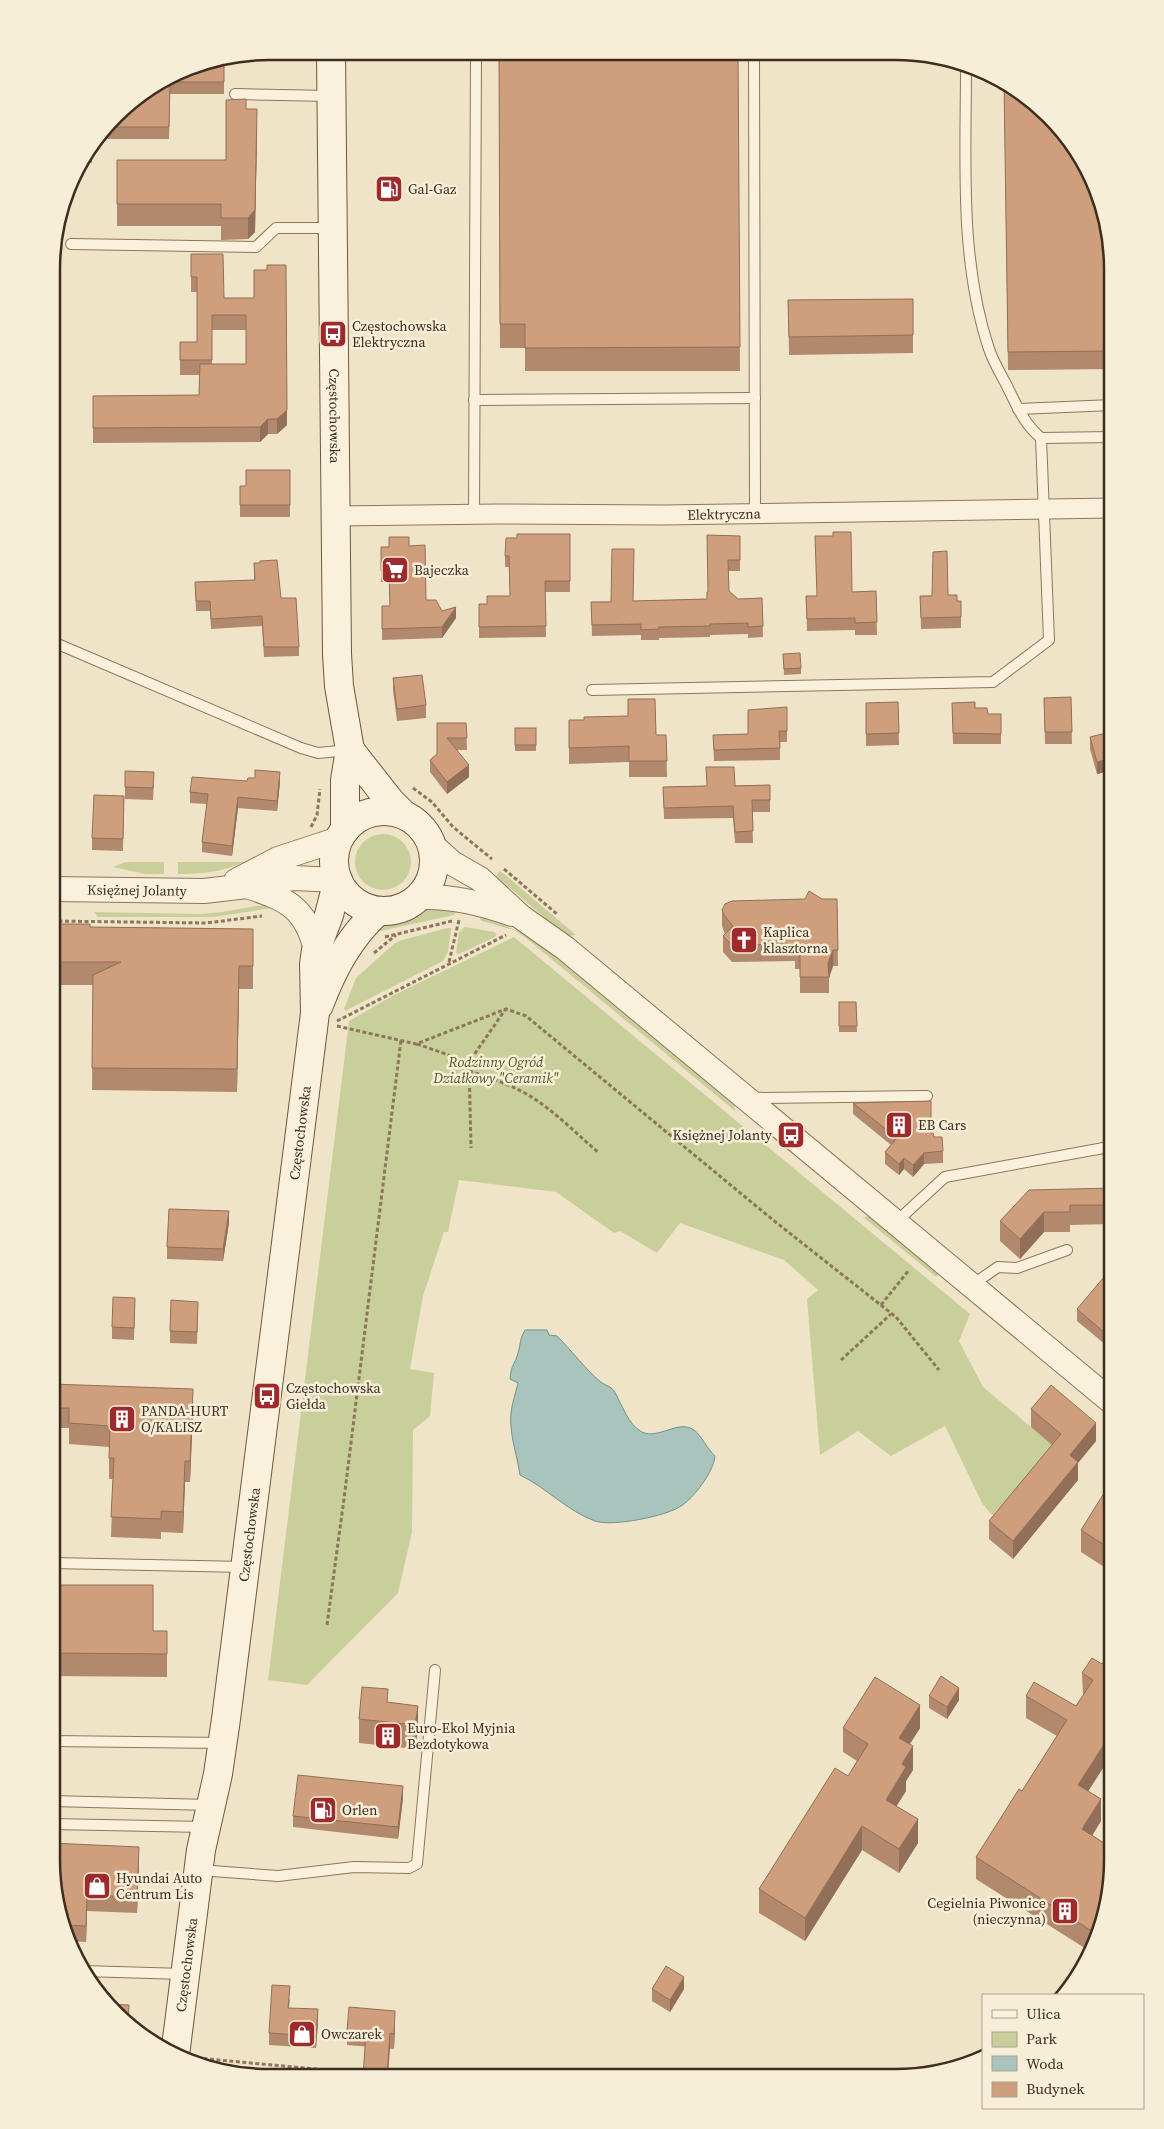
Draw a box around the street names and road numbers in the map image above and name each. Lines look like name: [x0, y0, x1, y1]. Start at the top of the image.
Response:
street label: Częstochowska: [324, 368, 345, 464]
street label: Elektryczna: [687, 503, 762, 525]
street label: Księżnej Jolanty: [87, 879, 188, 901]
street label: Częstochowska: [284, 1084, 316, 1181]
street label: Częstochowska: [233, 1485, 265, 1583]
street label: Częstochowska: [171, 1916, 202, 2013]

